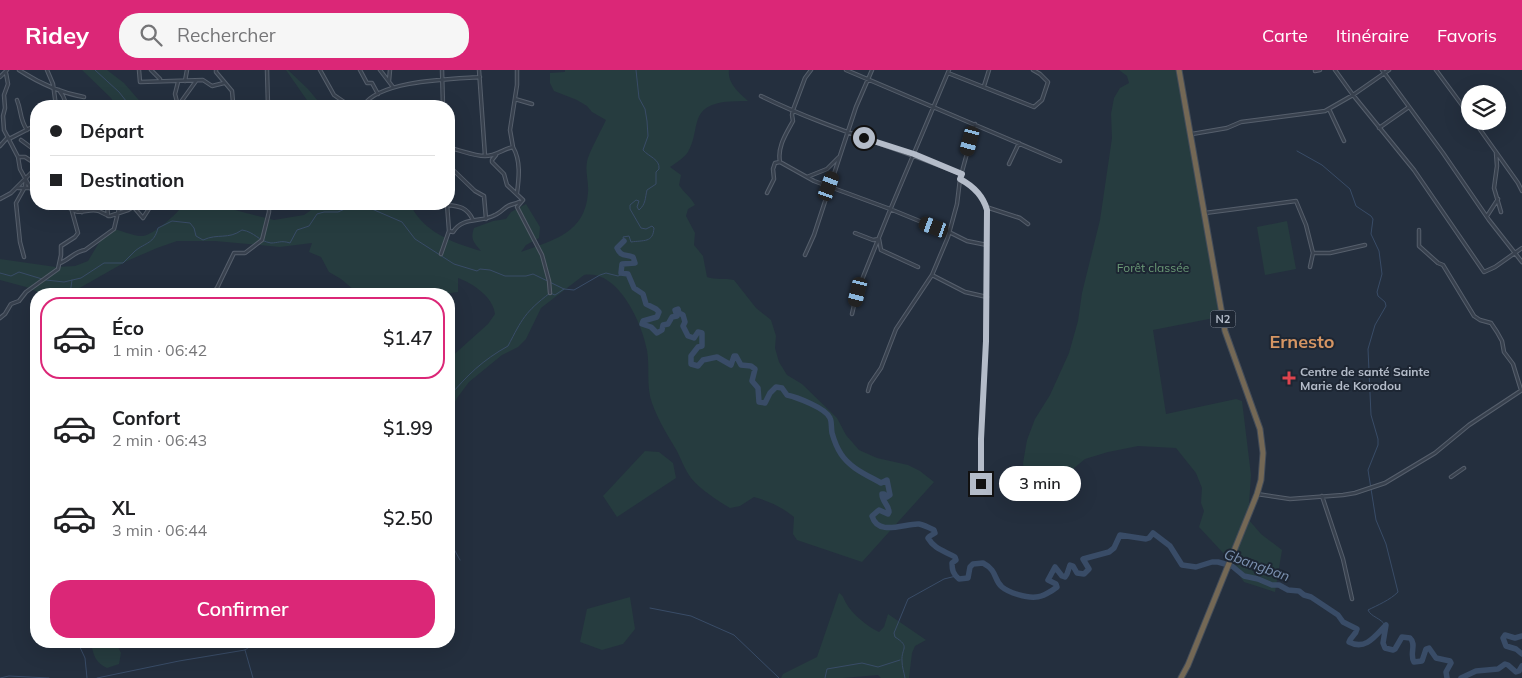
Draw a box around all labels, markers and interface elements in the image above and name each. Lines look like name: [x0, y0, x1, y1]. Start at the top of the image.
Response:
search box: [119, 13, 469, 58]
text: Ridey: [25, 20, 89, 50]
icon: search: [137, 21, 165, 49]
text: Rechercher: [177, 23, 276, 47]
text: Carte: [1262, 24, 1308, 47]
text: Itinéraire: [1336, 24, 1409, 47]
text: Favoris: [1437, 24, 1497, 47]
map controls: [1461, 85, 1506, 130]
button: layers: [1461, 85, 1506, 130]
text: Départ: [80, 119, 144, 143]
car: [958, 125, 981, 157]
route start: [853, 127, 875, 149]
text: Destination: [80, 168, 185, 192]
car: [816, 169, 841, 203]
car: [917, 215, 950, 239]
park label: Forêt classée: [1117, 260, 1189, 275]
car: [847, 276, 868, 308]
road number: N2: [1210, 310, 1236, 328]
icon: car: [52, 316, 97, 361]
text: Éco: [112, 316, 144, 340]
text: $1.47: [383, 326, 433, 350]
district label: Ernesto: [1270, 330, 1334, 353]
text: 1 min · 06:42: [112, 340, 207, 360]
place label: Centre de santé Sainte Marie de Korodou: [1300, 364, 1430, 393]
marker: Centre de santé Sainte Marie de Korodou: [1282, 371, 1296, 385]
icon: car: [52, 406, 97, 451]
text: Confort: [112, 406, 180, 430]
text: $1.99: [383, 416, 433, 440]
text: 2 min · 06:43: [112, 430, 207, 450]
callout: 3 min: [998, 466, 1081, 502]
route end: [970, 473, 992, 495]
text: 3 min: [1019, 473, 1061, 493]
icon: car: [52, 496, 97, 541]
text: XL: [112, 496, 135, 520]
text: $2.50: [383, 506, 433, 530]
text: 3 min · 06:44: [112, 520, 207, 540]
water label: Gbangban: [1222, 545, 1292, 585]
button: Confirmer: [50, 580, 435, 638]

